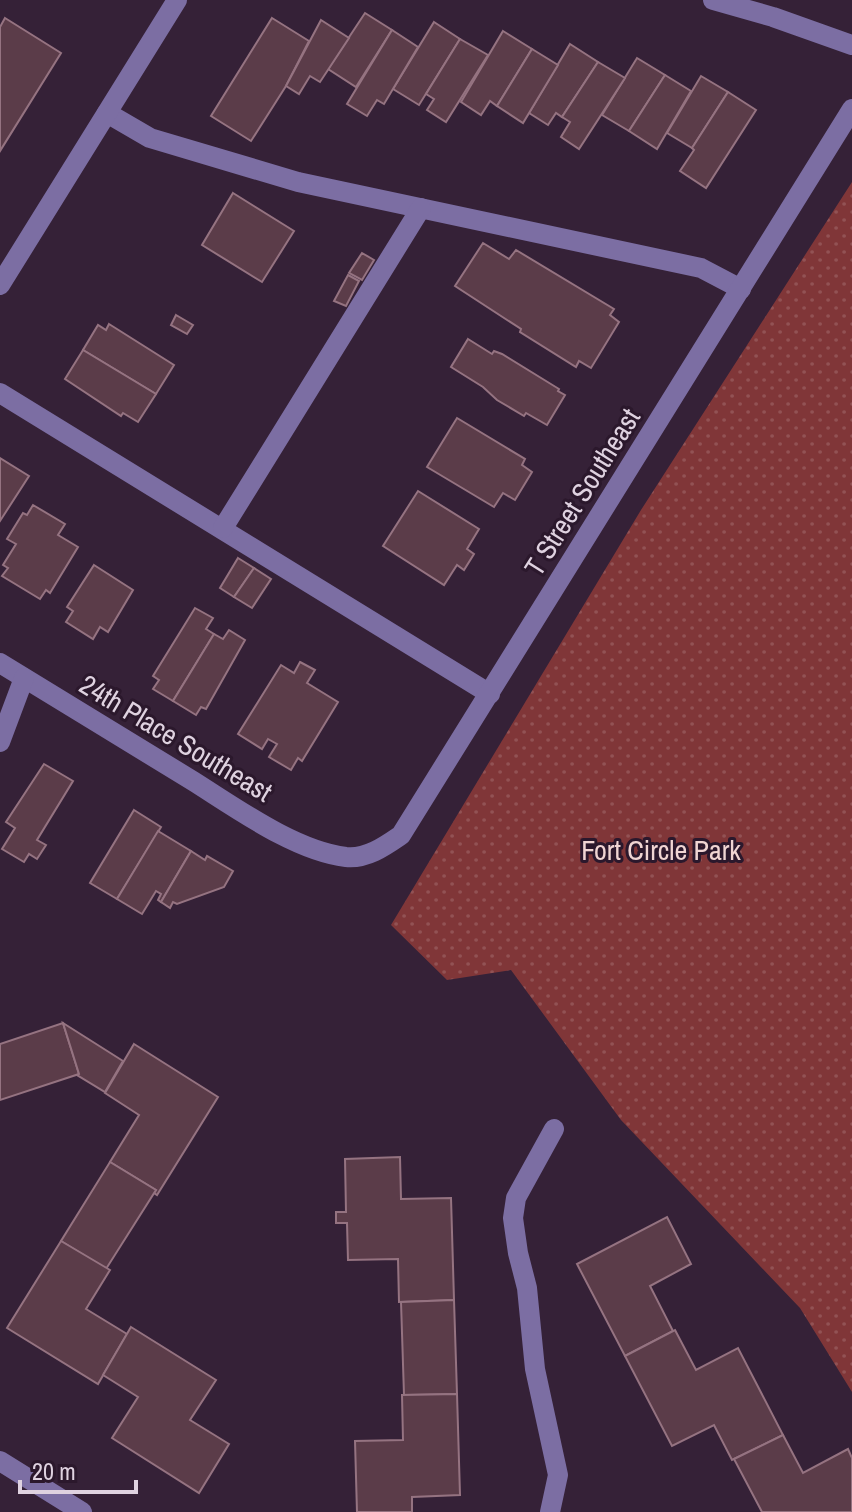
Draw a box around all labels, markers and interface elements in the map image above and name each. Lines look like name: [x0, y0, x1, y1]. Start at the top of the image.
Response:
street label: T Street Southeast: [515, 401, 649, 583]
street label: 24th Place Southeast: [73, 665, 279, 811]
park label: Fort Circle Park: [581, 831, 741, 869]
scale bar: [20, 1444, 136, 1494]
text: 20 m: [32, 1455, 76, 1487]

